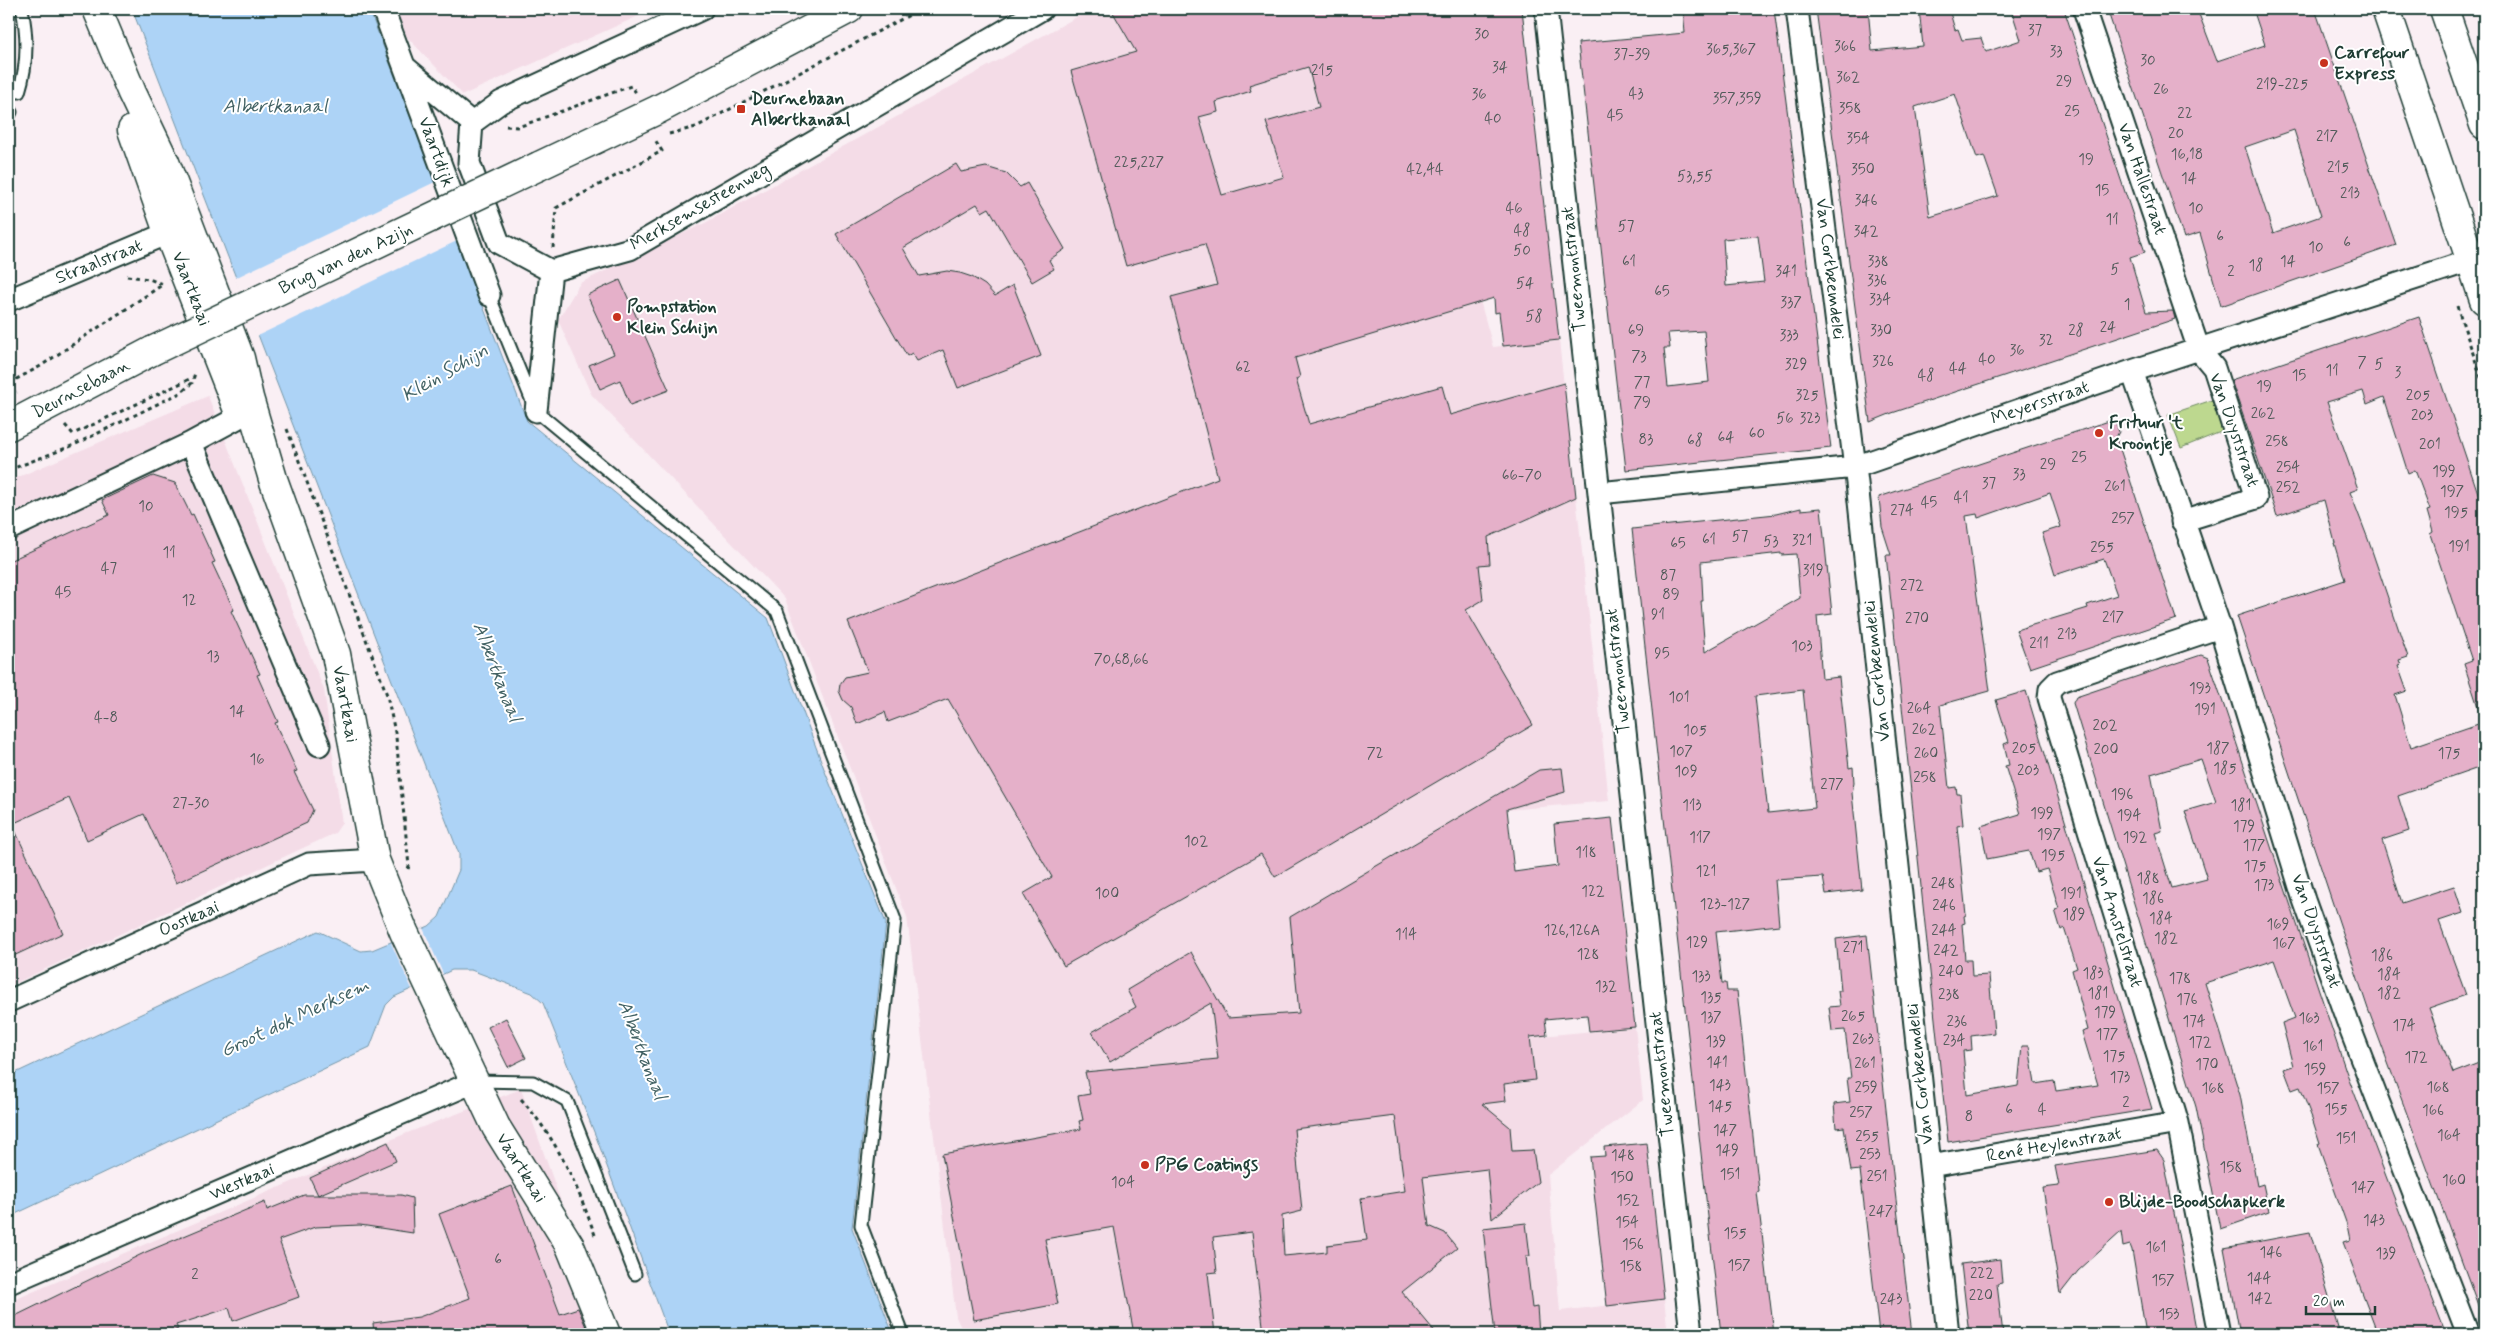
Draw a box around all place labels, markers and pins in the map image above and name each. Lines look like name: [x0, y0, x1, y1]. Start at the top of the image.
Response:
place label: Carrefour Express: [2334, 41, 2410, 86]
marker: Carrefour Express: [2318, 57, 2330, 69]
place label: Deurnebaan Albertkanaal: [751, 87, 851, 132]
marker: Deurnebaan Albertkanaal: [735, 103, 747, 115]
place label: Pompstation Klein Schijn: [627, 295, 718, 340]
marker: Pompstation Klein Schijn: [611, 311, 623, 323]
place label: Frituur 't Kroontje: [2109, 411, 2183, 456]
marker: Frituur 't Kroontje: [2093, 427, 2105, 439]
place label: PPG Coatings: [1155, 1153, 1258, 1179]
marker: PPG Coatings: [1139, 1159, 1151, 1171]
place label: Blijde-Boodschapkerk: [2119, 1190, 2285, 1214]
marker: Blijde-Boodschapkerk: [2103, 1196, 2115, 1208]

